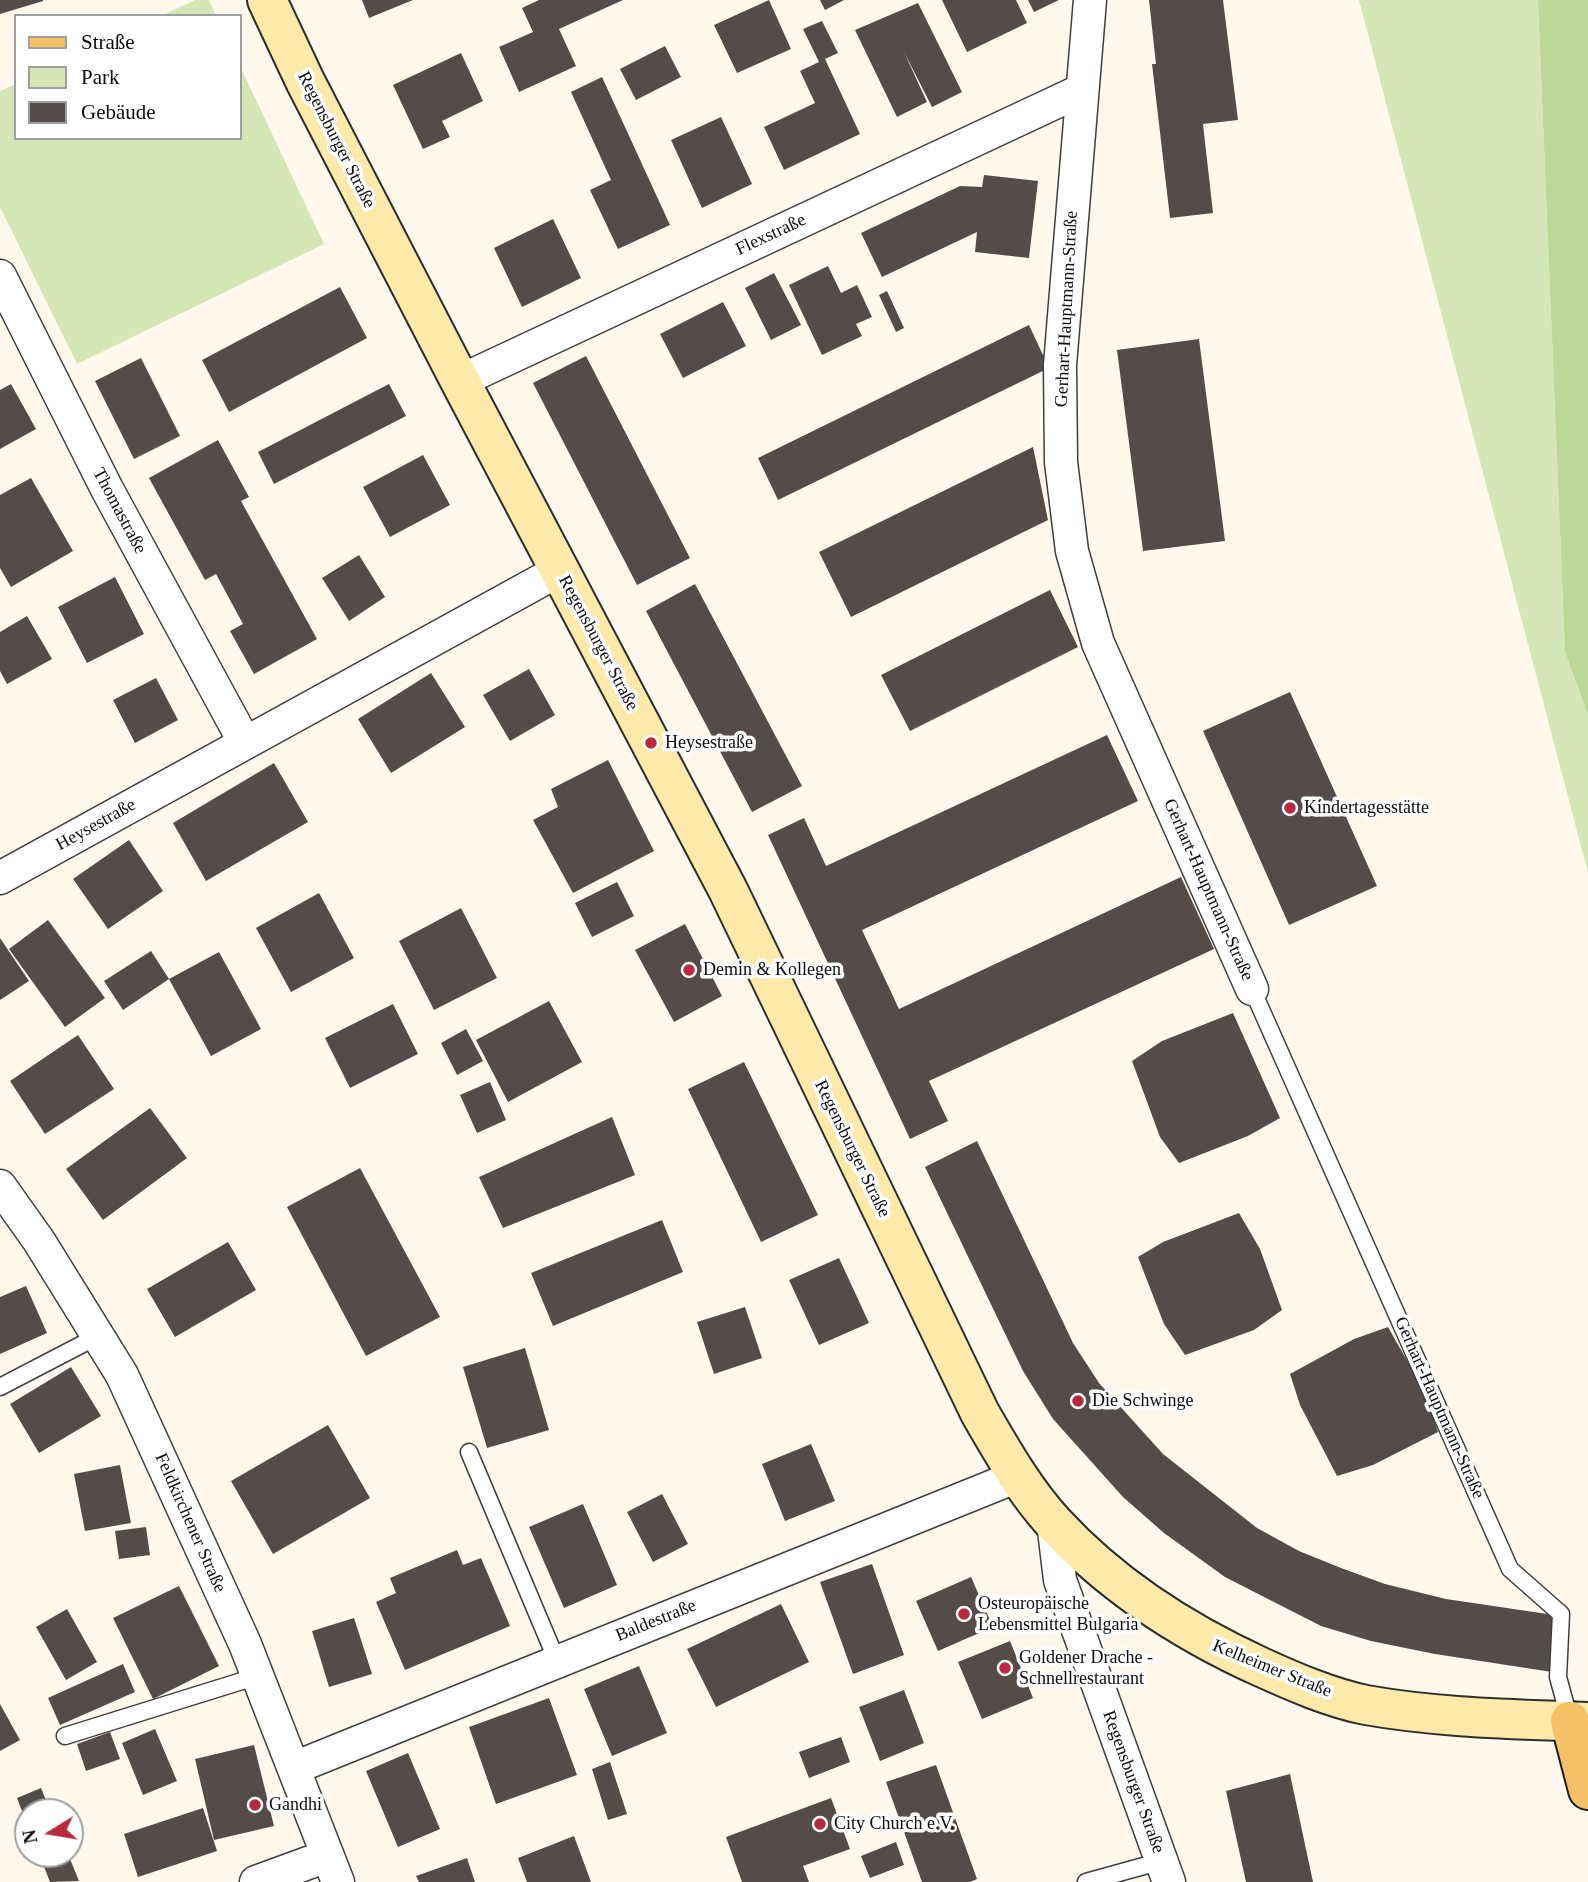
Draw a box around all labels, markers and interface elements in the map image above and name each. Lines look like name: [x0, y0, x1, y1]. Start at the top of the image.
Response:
legend: [14, 14, 242, 140]
text: Straße: [81, 30, 135, 54]
text: Park: [81, 65, 120, 89]
street label: Regensburger Straße: [292, 68, 380, 212]
text: Gebäude: [81, 100, 156, 124]
street label: Flexstraße: [732, 209, 810, 261]
street label: Gerhart-Hauptmann-Straße: [1051, 210, 1083, 408]
street label: Thomastraße: [87, 464, 151, 558]
street label: Regensburger Straße: [553, 572, 643, 714]
place label: Heysestraße: [665, 732, 753, 754]
marker: Heysestraße: [643, 735, 659, 751]
street label: Heysestraße: [52, 794, 140, 856]
street label: Gerhart-Hauptmann-Straße: [1158, 796, 1258, 984]
place label: Kindertagesstätte: [1304, 797, 1429, 819]
marker: Kindertagesstätte: [1282, 800, 1298, 816]
place label: Demin & Kollegen: [703, 959, 841, 981]
marker: Demin & Kollegen: [681, 962, 697, 978]
street label: Regensburger Straße: [809, 1077, 895, 1221]
street label: Gerhart-Hauptmann-Straße: [1389, 1314, 1489, 1502]
place label: Die Schwinge: [1092, 1390, 1193, 1412]
marker: Die Schwinge: [1070, 1393, 1086, 1409]
street label: Feldkirchener Straße: [150, 1450, 230, 1596]
place label: Osteuropäische Lebensmittel Bulgaria: [978, 1593, 1138, 1636]
street label: Baldestraße: [613, 1595, 699, 1647]
marker: Osteuropäische Lebensmittel Bulgaria: [956, 1606, 972, 1622]
street label: Kelheimer Straße: [1209, 1635, 1335, 1703]
place label: Goldener Drache - Schnellrestaurant: [1019, 1647, 1153, 1690]
marker: Goldener Drache - Schnellrestaurant: [997, 1660, 1013, 1676]
street label: Regensburger Straße: [1097, 1708, 1169, 1856]
place label: Gandhi: [269, 1794, 322, 1816]
marker: Gandhi: [247, 1797, 263, 1813]
north arrow: [14, 1798, 84, 1868]
place label: City Church e.V.: [834, 1813, 955, 1835]
marker: City Church e.V.: [812, 1816, 828, 1832]
text: N: [18, 1828, 41, 1845]

